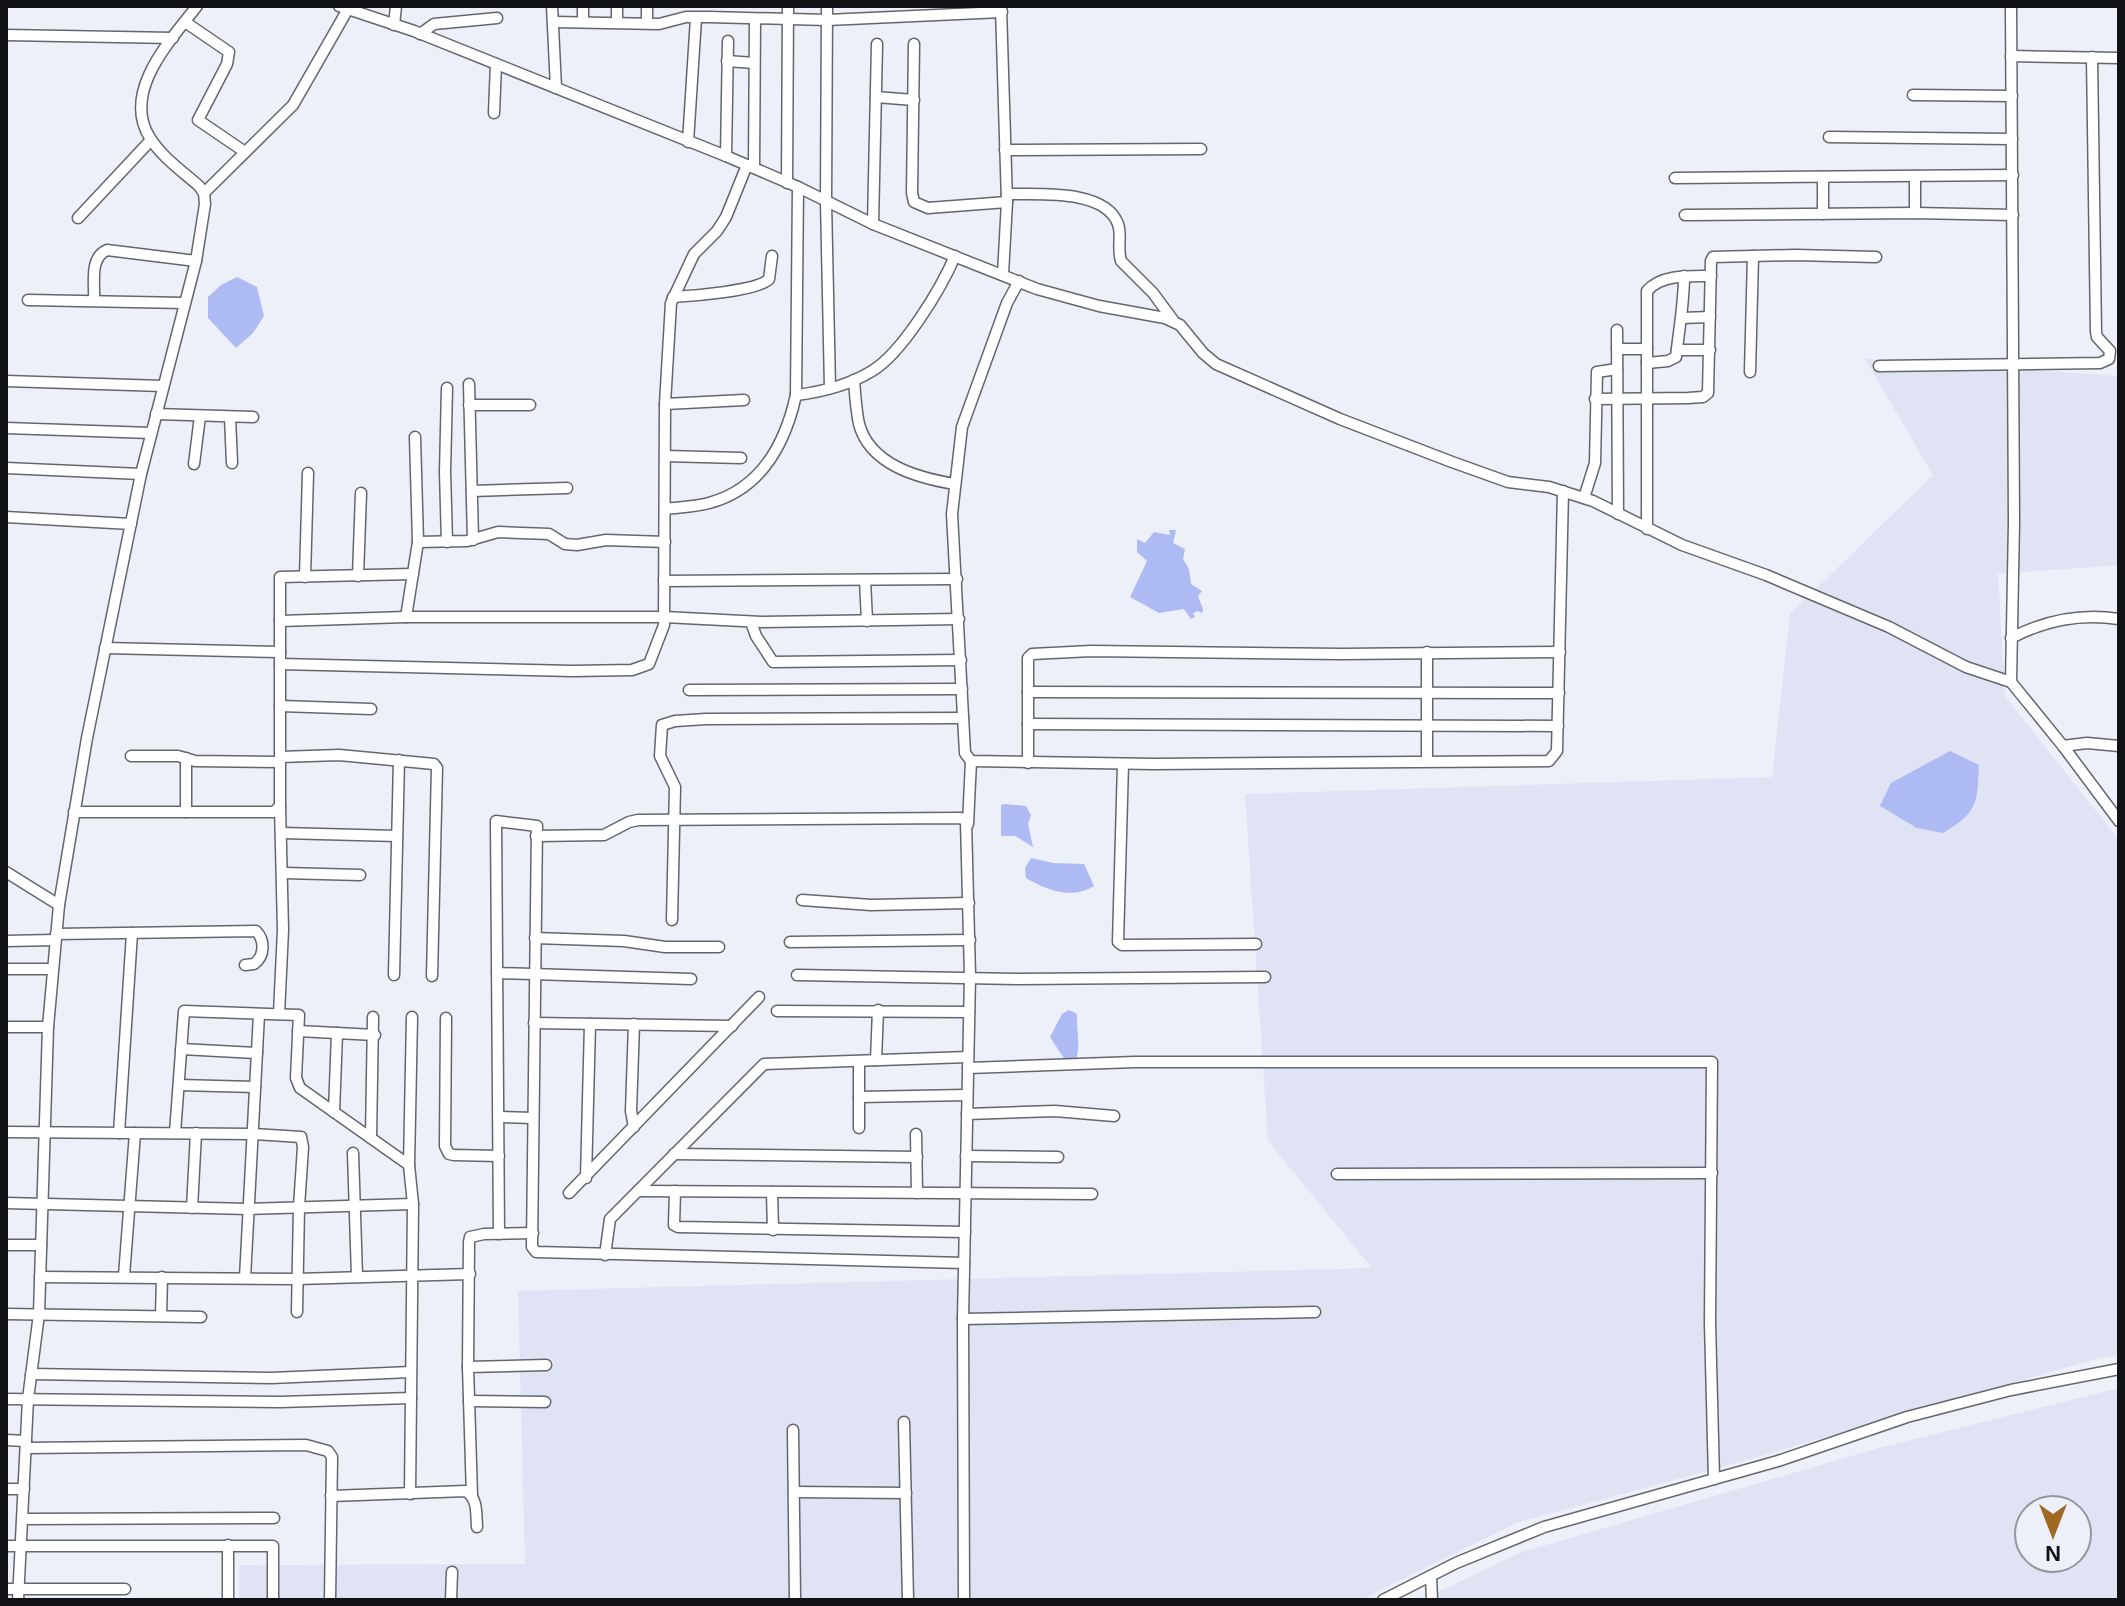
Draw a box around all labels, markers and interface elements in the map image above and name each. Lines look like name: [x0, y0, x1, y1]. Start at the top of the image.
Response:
north arrow: [2013, 1494, 2093, 1574]
text: N: [2045, 1541, 2061, 1566]

